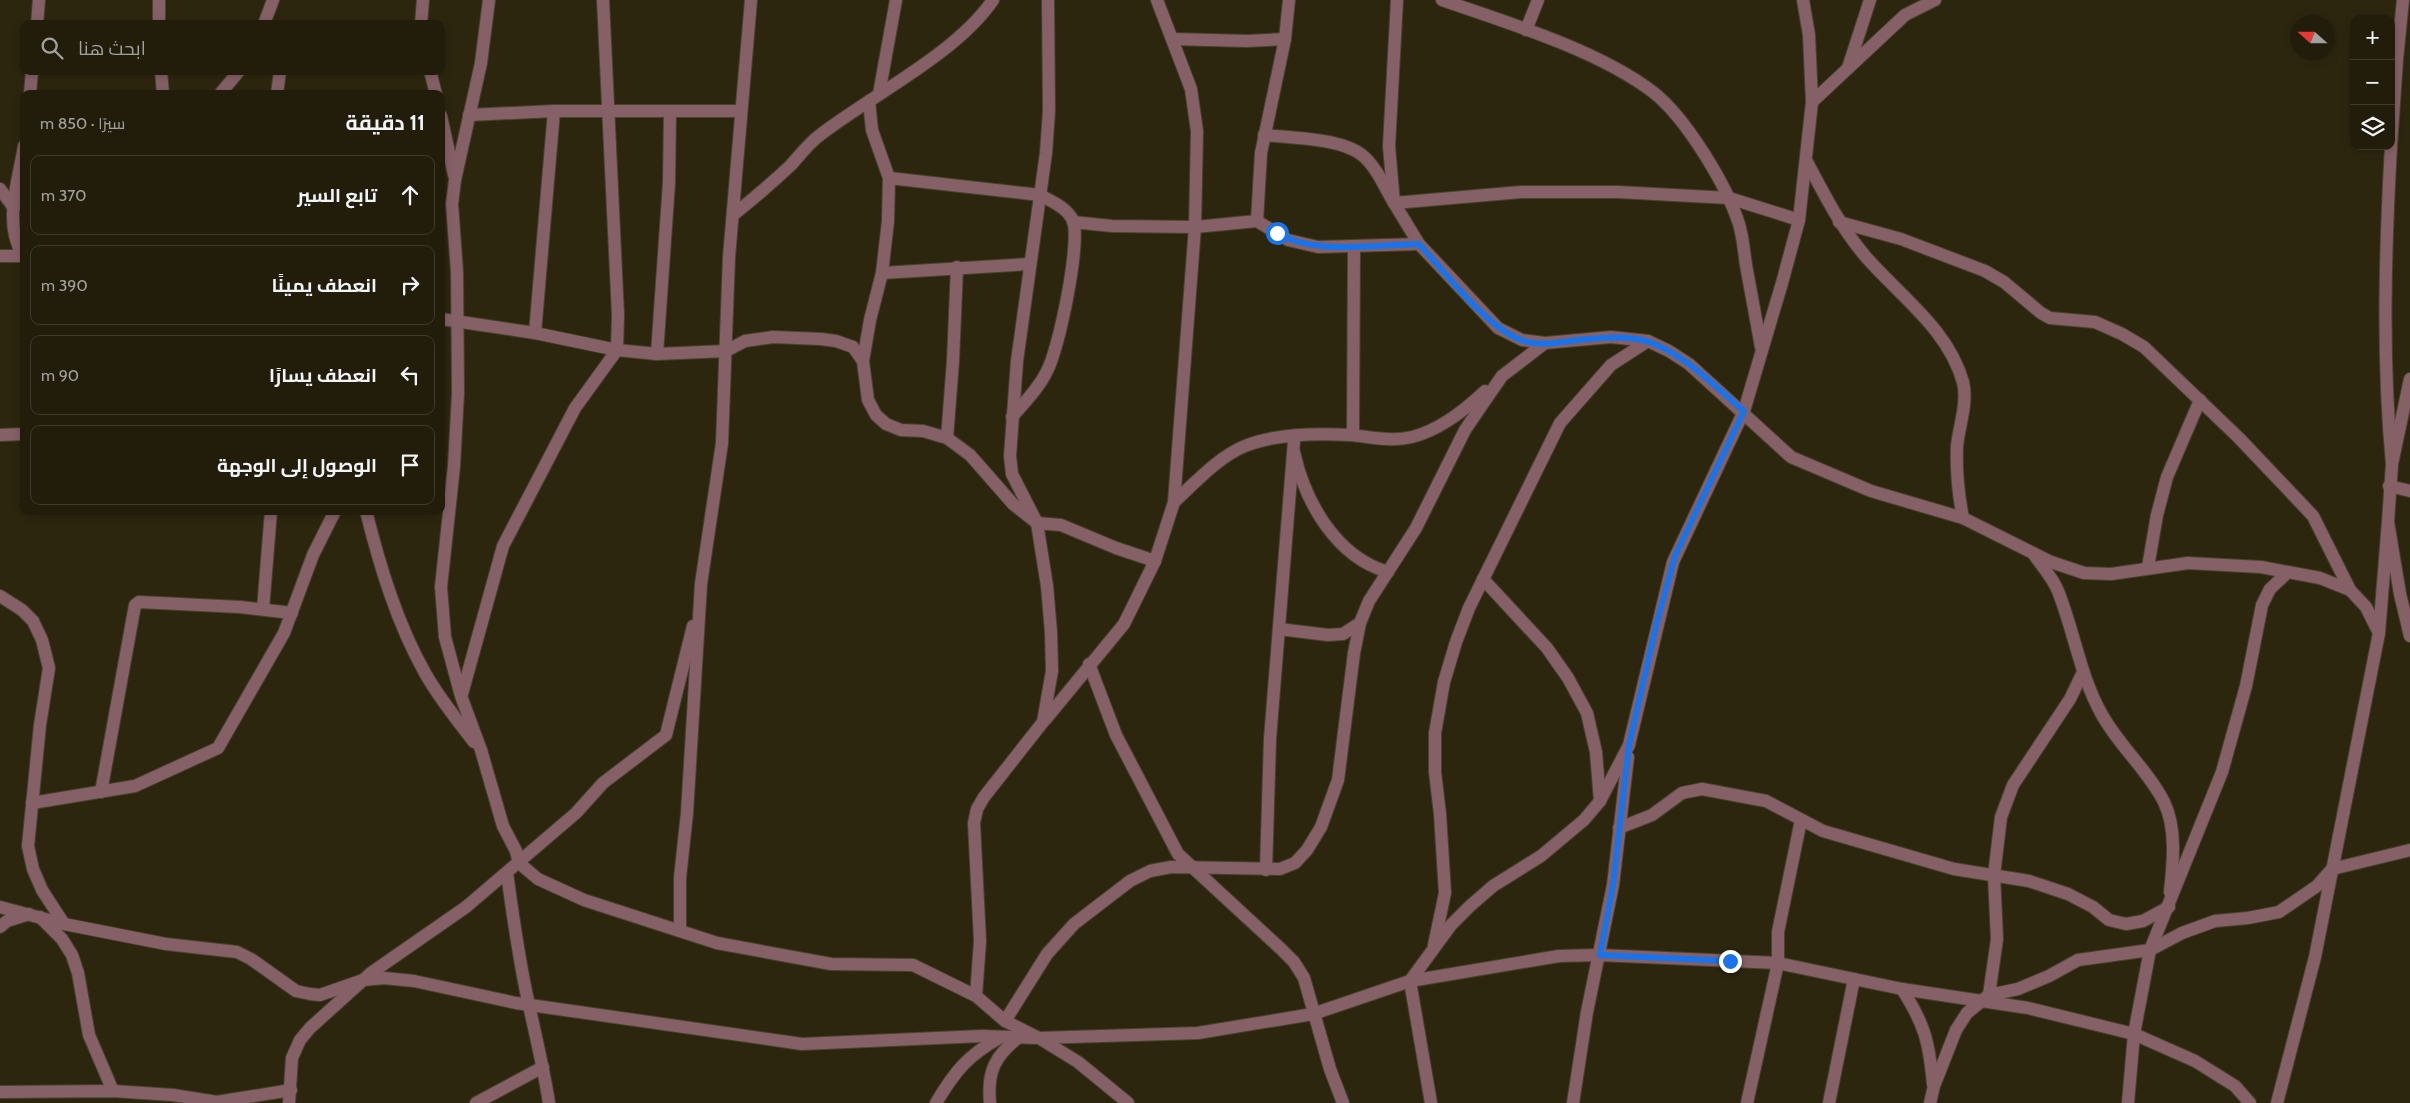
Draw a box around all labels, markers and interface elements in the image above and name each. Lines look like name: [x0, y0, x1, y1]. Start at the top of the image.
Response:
north arrow: [2290, 15, 2335, 60]
map controls: [2350, 15, 2395, 150]
button: +: [2350, 15, 2395, 60]
search box: [20, 20, 445, 75]
icon: search: [38, 34, 66, 62]
text: ابحث هنا: [78, 37, 146, 60]
button: −: [2350, 60, 2395, 105]
button: layers: [2350, 105, 2395, 150]
text: 11 دقيقة: [345, 110, 425, 135]
text: سيرًا · 850 m: [40, 114, 125, 133]
icon: ahead: [396, 181, 424, 209]
text: تابع السير: [297, 184, 377, 207]
text: 370 m: [41, 186, 86, 205]
route start: [1266, 222, 1289, 245]
icon: right: [396, 271, 424, 299]
text: انعطف يمينًا: [271, 274, 377, 297]
text: 390 m: [41, 276, 88, 295]
icon: left: [396, 361, 424, 389]
text: انعطف يسارًا: [269, 364, 377, 387]
text: 90 m: [41, 366, 79, 385]
icon: arrive: [396, 451, 424, 479]
text: الوصول إلى الوجهة: [217, 454, 377, 477]
route end: [1719, 950, 1742, 973]

